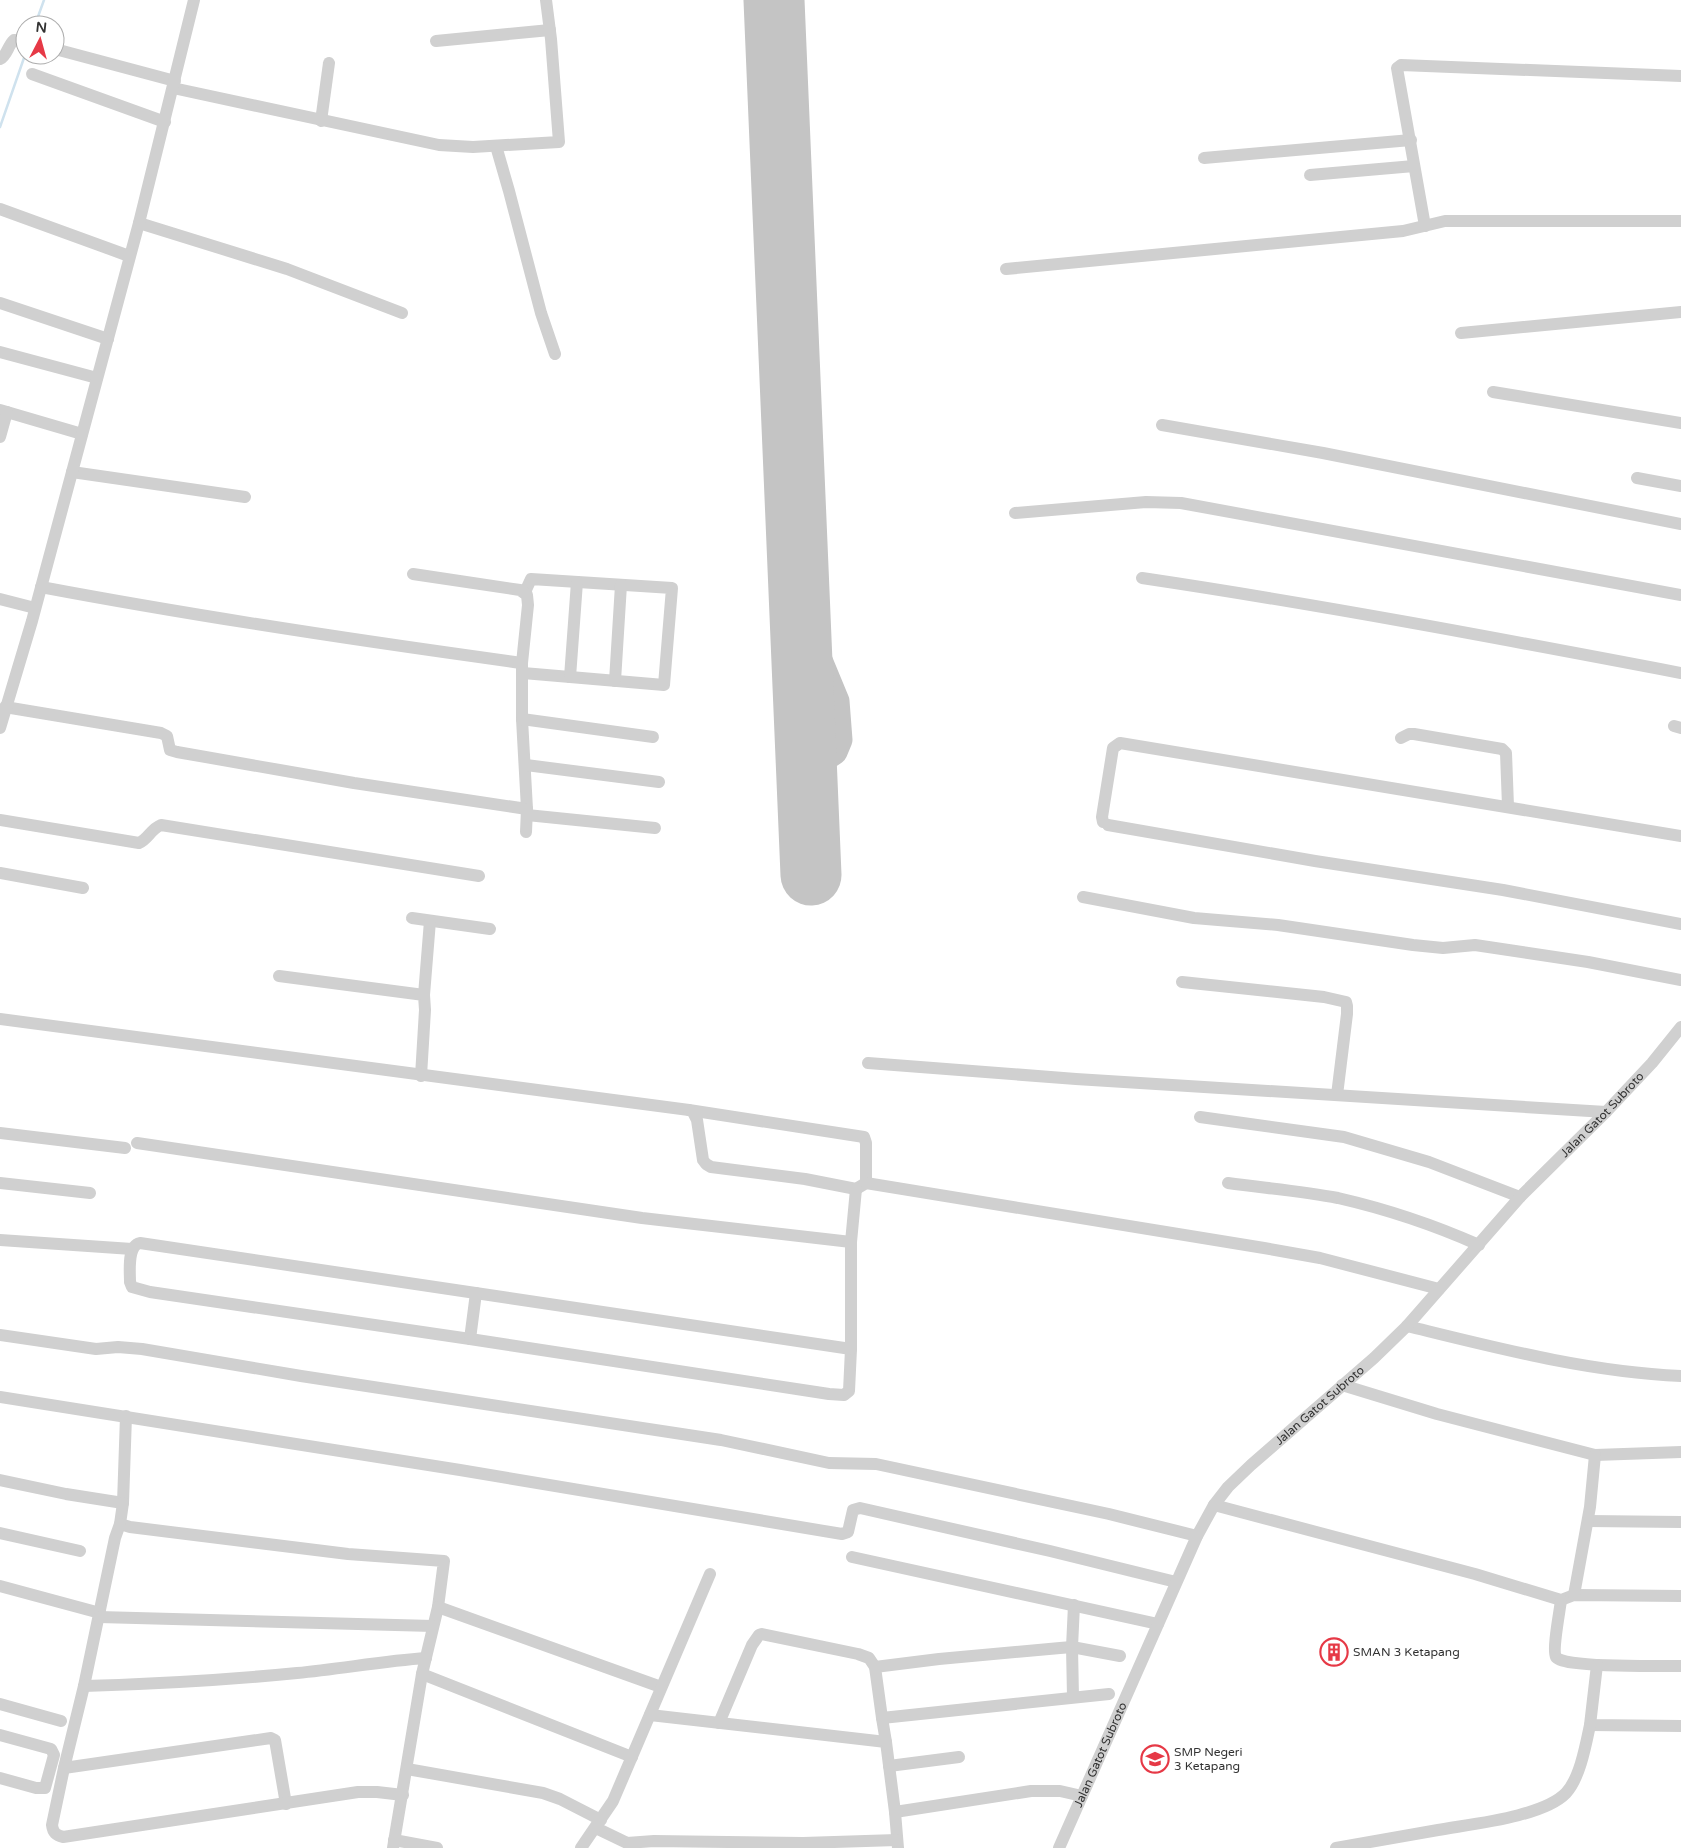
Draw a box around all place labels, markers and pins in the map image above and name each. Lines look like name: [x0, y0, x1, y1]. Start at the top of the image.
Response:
building icon: SMAN 3 Ketapang: [1319, 1637, 1349, 1667]
place label: SMAN 3 Ketapang: [1353, 1645, 1460, 1659]
school or university icon: SMP Negeri 3 Ketapang: [1140, 1744, 1170, 1774]
place label: SMP Negeri 3 Ketapang: [1174, 1745, 1242, 1773]

